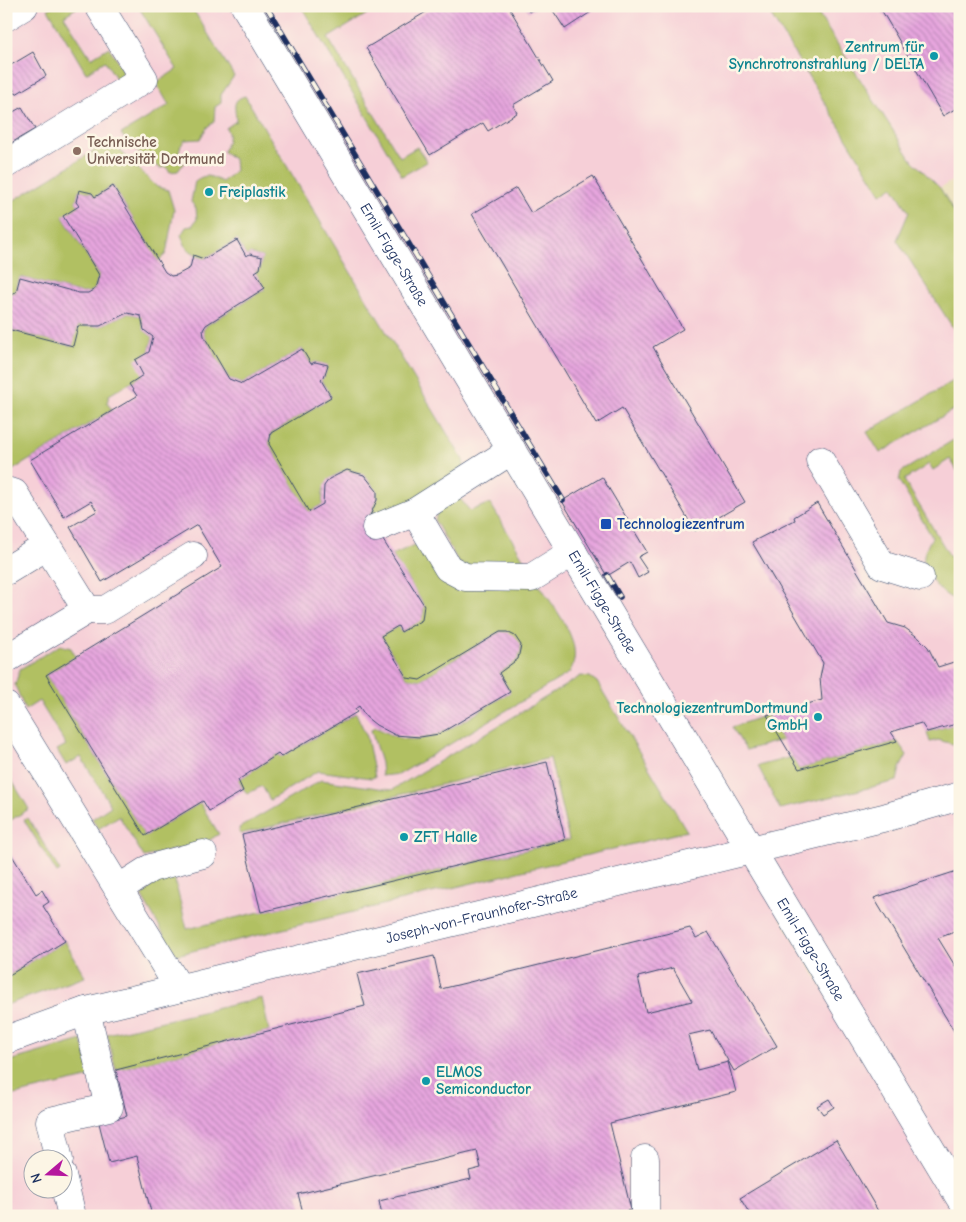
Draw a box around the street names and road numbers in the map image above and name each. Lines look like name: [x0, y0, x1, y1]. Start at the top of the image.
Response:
street label: Emil-Figge-Straße: [356, 200, 432, 310]
street label: Emil-Figge-Straße: [565, 547, 641, 657]
street label: Joseph-von-Fraunhofer-Straße: [384, 883, 580, 947]
street label: Emil-Figge-Straße: [773, 894, 849, 1005]

